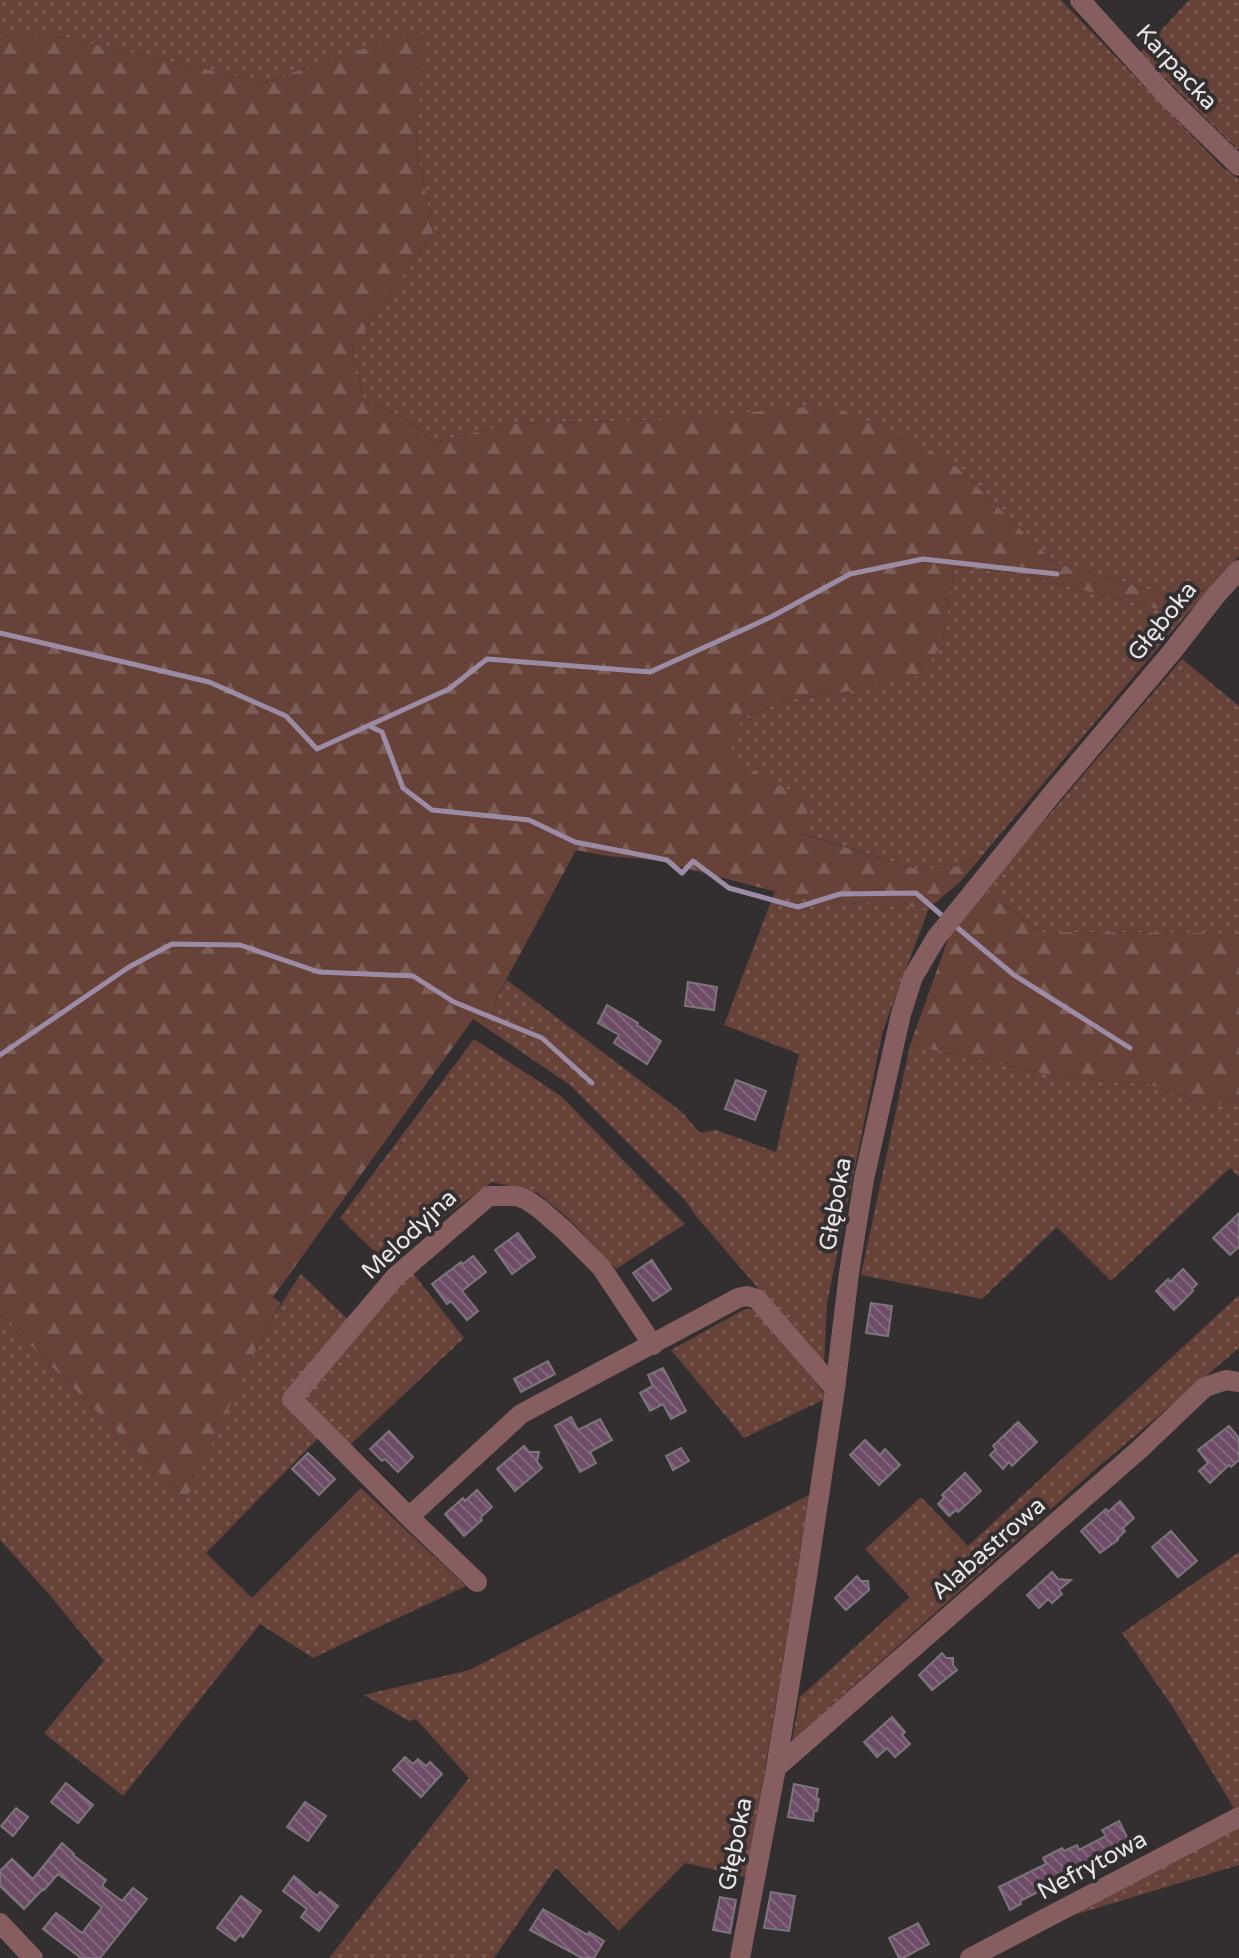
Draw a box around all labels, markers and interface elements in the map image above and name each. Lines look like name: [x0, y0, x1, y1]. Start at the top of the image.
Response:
street label: Karpacka: [1130, 19, 1224, 116]
street label: Głęboka: [1122, 576, 1203, 667]
street label: Głęboka: [813, 1155, 858, 1253]
street label: Melodyjna: [356, 1183, 463, 1286]
street label: Alabastrowa: [925, 1491, 1051, 1606]
street label: Głęboka: [712, 1795, 759, 1893]
street label: Nefrytowa: [1032, 1824, 1152, 1906]

